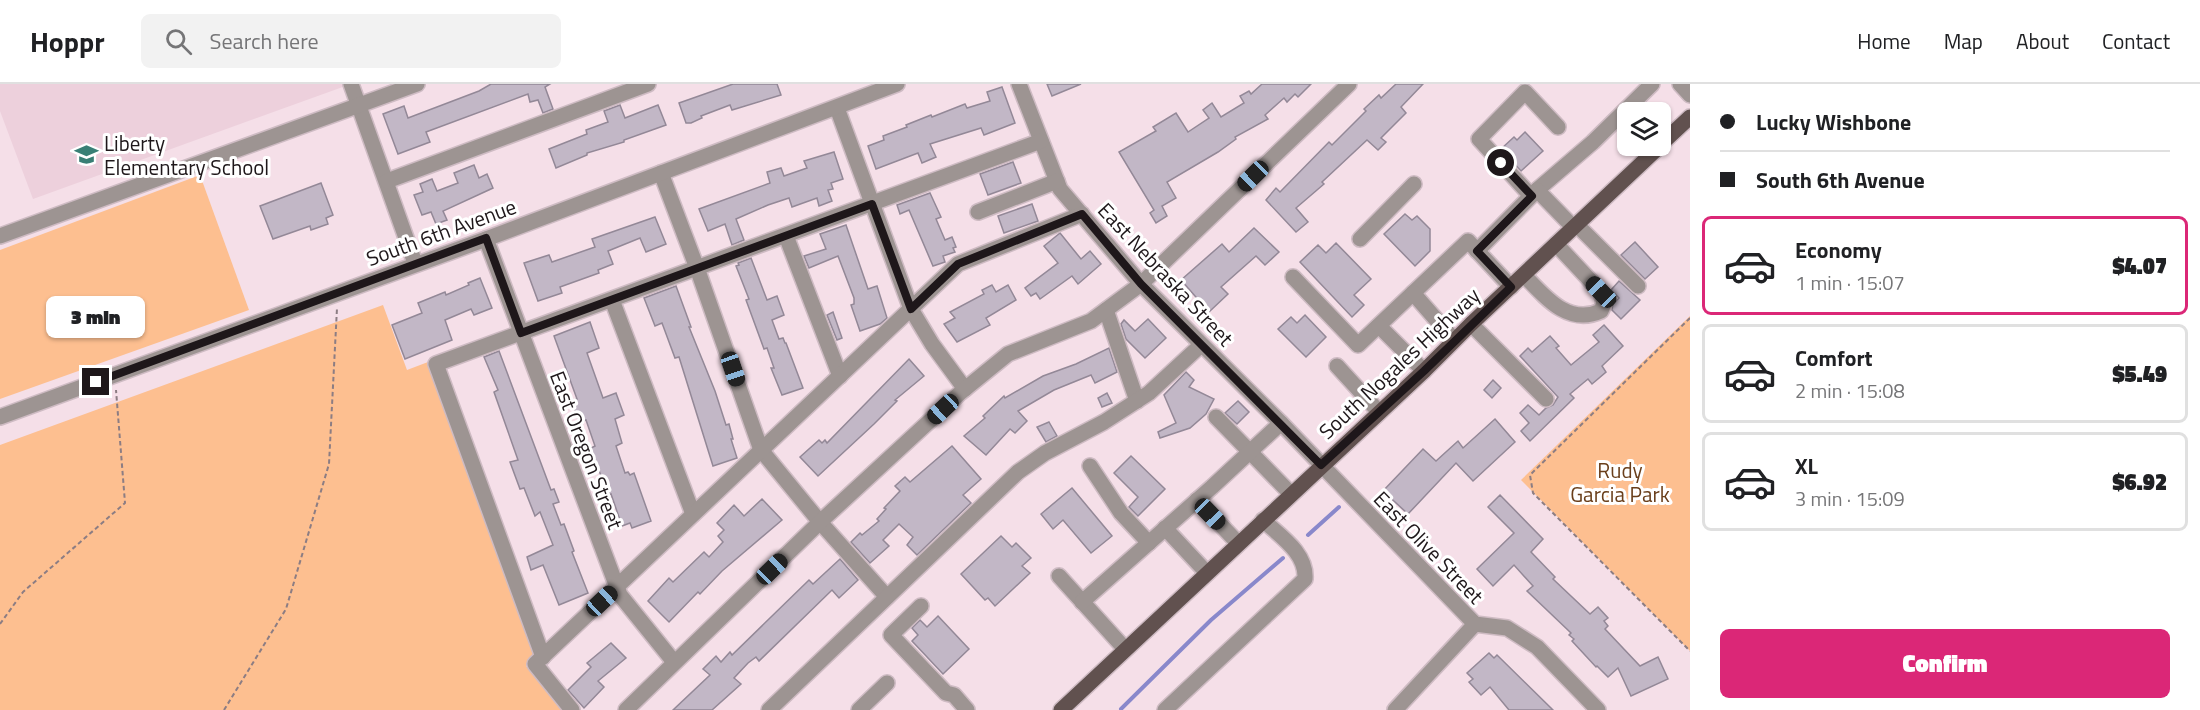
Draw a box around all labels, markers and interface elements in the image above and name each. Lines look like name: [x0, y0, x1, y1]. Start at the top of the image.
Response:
search box: [141, 14, 561, 68]
text: Hoppr: [30, 20, 105, 63]
text: Search here: [210, 24, 319, 58]
icon: search: [162, 25, 195, 58]
text: Home: [1857, 25, 1911, 57]
text: Map: [1944, 25, 1983, 57]
text: About: [2016, 25, 2069, 57]
text: Contact: [2102, 25, 2170, 57]
map controls: [1617, 102, 1671, 156]
button: layers: [1617, 102, 1671, 156]
text: Lucky Wishbone: [1756, 105, 1911, 139]
place label: Liberty Elementary School: [104, 127, 269, 183]
school or university icon: Liberty Elementary School: [73, 142, 99, 168]
route start: [1487, 149, 1514, 176]
car: [1234, 157, 1272, 195]
text: South 6th Avenue: [1756, 163, 1925, 197]
street label: South 6th Avenue: [361, 190, 521, 274]
street label: East Nebraska Street: [1091, 195, 1242, 354]
text: Economy: [1795, 233, 1882, 267]
icon: car: [1723, 239, 1777, 293]
text: $4.07: [2112, 249, 2167, 283]
text: 1 min · 15:07: [1795, 267, 1905, 298]
car: [1582, 273, 1620, 311]
street label: South Nogales Highway: [1311, 280, 1487, 446]
callout: 3 min: [46, 295, 146, 337]
text: 3 min: [71, 301, 120, 332]
text: Comfort: [1795, 341, 1873, 375]
icon: car: [1723, 347, 1777, 401]
car: [719, 349, 747, 389]
text: $5.49: [2112, 357, 2167, 391]
street label: East Oregon Street: [542, 366, 632, 534]
route end: [82, 368, 109, 395]
text: 2 min · 15:08: [1795, 375, 1905, 406]
car: [924, 390, 962, 428]
text: XL: [1795, 449, 1818, 483]
park label: Rudy Garcia Park: [1570, 454, 1670, 510]
icon: car: [1723, 455, 1777, 509]
text: $6.92: [2112, 465, 2167, 499]
street label: East Olive Street: [1367, 483, 1492, 611]
text: 3 min · 15:09: [1795, 483, 1905, 514]
car: [1191, 495, 1229, 533]
car: [753, 550, 791, 588]
car: [583, 582, 621, 620]
button: Confirm: [1720, 629, 2170, 698]

